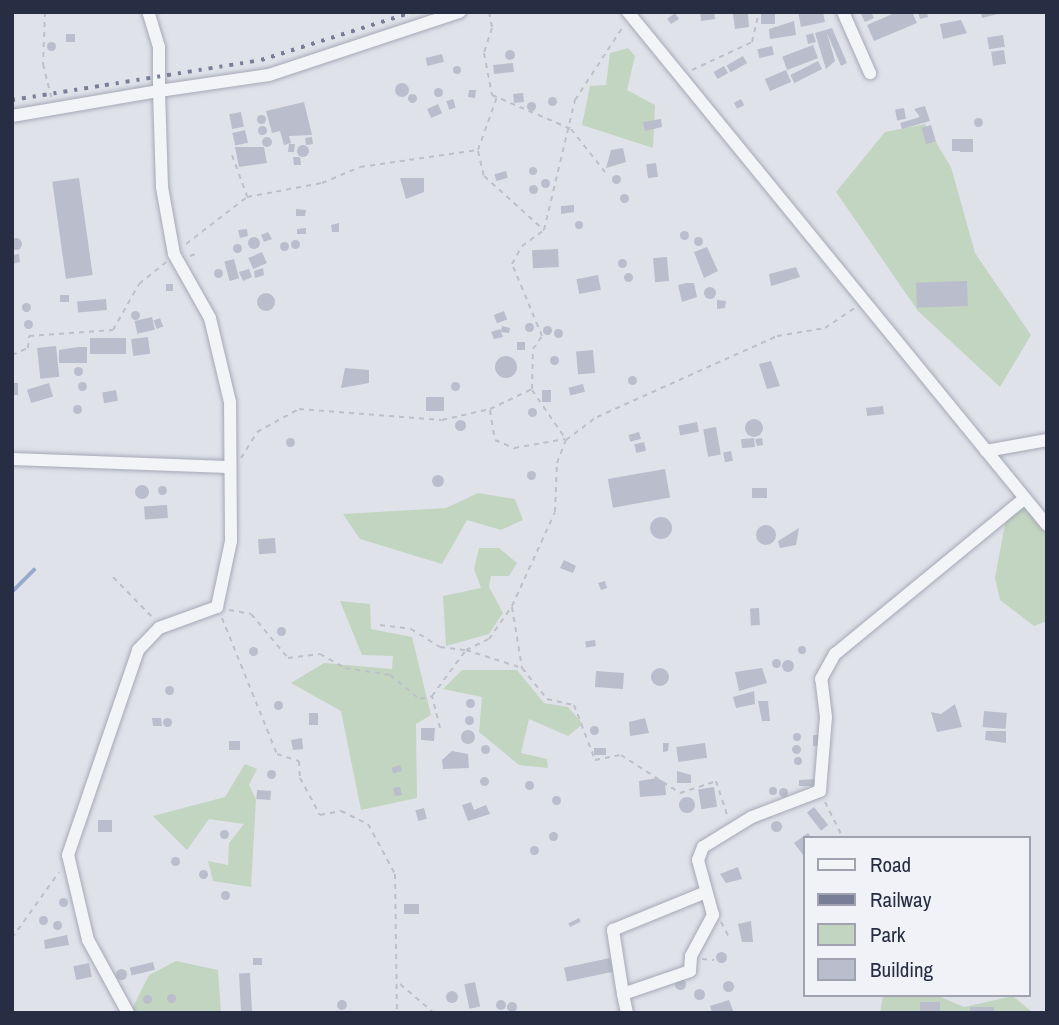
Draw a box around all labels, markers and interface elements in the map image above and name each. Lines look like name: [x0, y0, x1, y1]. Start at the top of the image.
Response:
legend: [804, 836, 1031, 997]
text: Road: [870, 850, 911, 879]
text: Railway: [870, 885, 931, 914]
text: Park: [870, 920, 905, 949]
text: Building: [870, 955, 933, 984]

